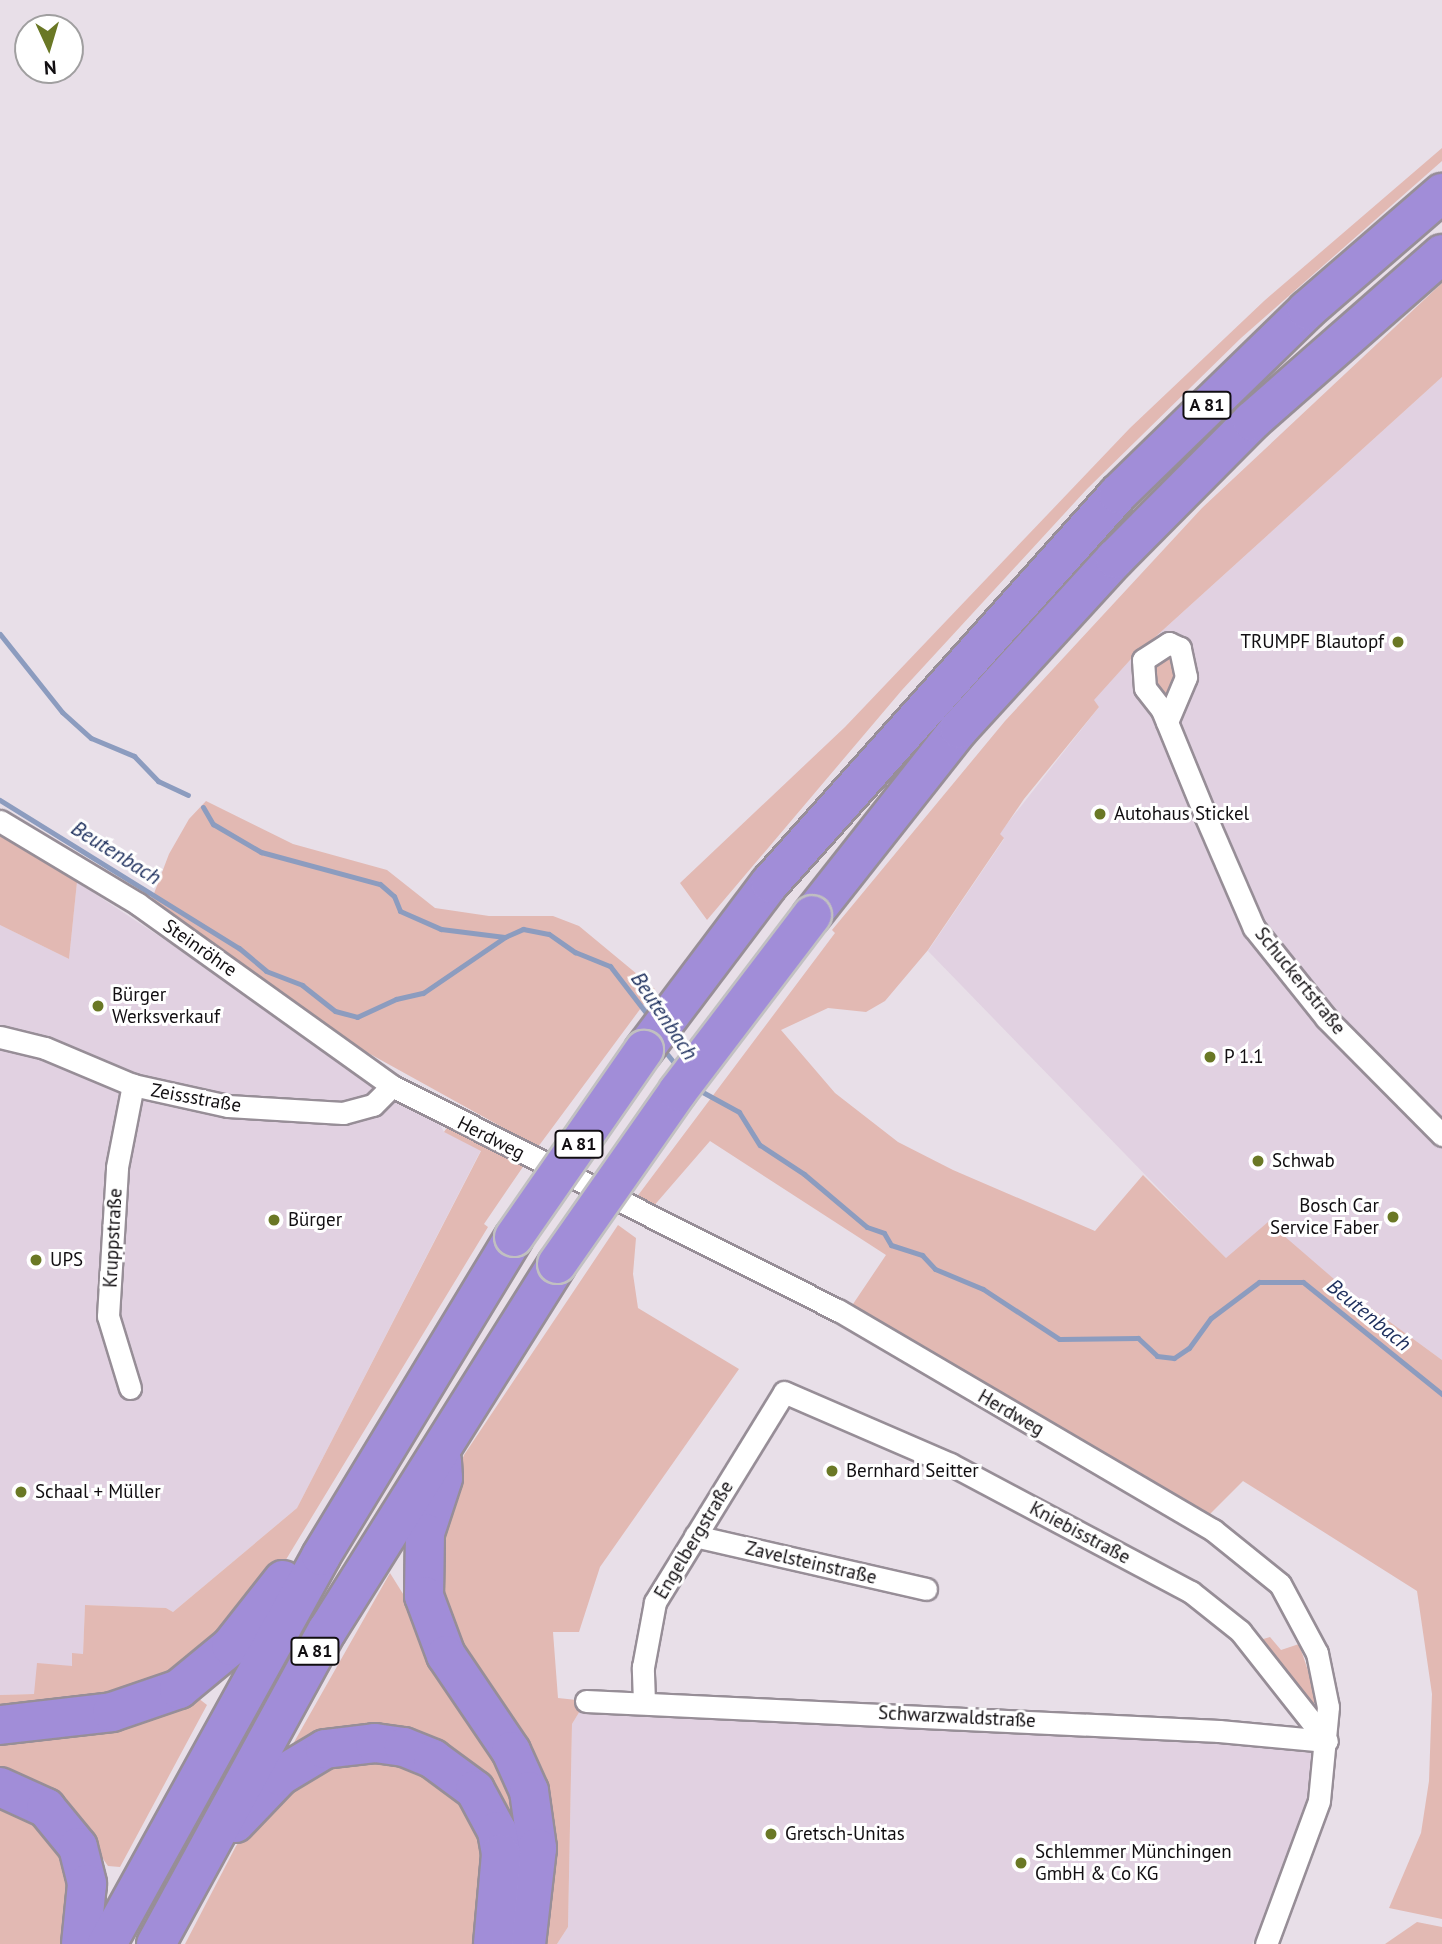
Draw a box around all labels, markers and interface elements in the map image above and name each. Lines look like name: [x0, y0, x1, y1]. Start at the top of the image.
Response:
north arrow: [14, 14, 84, 84]
text: N: [43, 56, 57, 80]
road number: A 81: [1181, 390, 1233, 419]
place label: TRUMPF Blautopf: [1240, 631, 1384, 653]
marker: TRUMPF Blautopf: [1390, 634, 1406, 650]
place label: Autohaus Stickel: [1114, 803, 1249, 825]
marker: Autohaus Stickel: [1092, 806, 1108, 822]
water label: Beutenbach: [67, 816, 165, 890]
street label: Steinröhre: [159, 914, 241, 982]
street label: Schuckertstraße: [1250, 923, 1350, 1039]
water label: Beutenbach: [625, 967, 703, 1065]
place label: Bürger Werksverkauf: [112, 984, 220, 1028]
marker: Bürger Werksverkauf: [90, 998, 106, 1014]
place label: P 1.1: [1224, 1046, 1264, 1068]
marker: P 1.1: [1202, 1049, 1218, 1065]
street label: Zeissstraße: [149, 1079, 243, 1117]
street label: Herdweg: [454, 1111, 528, 1165]
road number: A 81: [553, 1129, 605, 1158]
place label: Schwab: [1272, 1150, 1335, 1172]
marker: Schwab: [1250, 1153, 1266, 1169]
street label: Kruppstraße: [99, 1188, 127, 1288]
place label: Bosch Car Service Faber: [1270, 1195, 1379, 1239]
place label: Bürger: [288, 1209, 342, 1231]
marker: Bosch Car Service Faber: [1385, 1209, 1401, 1225]
marker: Bürger: [266, 1212, 282, 1228]
place label: UPS: [50, 1249, 83, 1271]
marker: UPS: [28, 1252, 44, 1268]
water label: Beutenbach: [1322, 1274, 1416, 1356]
street label: Herdweg: [974, 1385, 1048, 1441]
place label: Bernhard Seitter: [846, 1460, 979, 1482]
marker: Bernhard Seitter: [824, 1463, 840, 1479]
street label: Engelbergstraße: [650, 1477, 738, 1603]
place label: Schaal + Müller: [35, 1481, 161, 1503]
marker: Schaal + Müller: [13, 1484, 29, 1500]
street label: Kniebisstraße: [1026, 1497, 1134, 1569]
street label: Zavelsteinstraße: [743, 1537, 879, 1589]
road number: A 81: [289, 1636, 341, 1666]
street label: Schwarzwaldstraße: [878, 1701, 1036, 1733]
place label: Gretsch-Unitas: [785, 1823, 905, 1845]
marker: Gretsch-Unitas: [763, 1826, 779, 1842]
place label: Schlemmer Münchingen GmbH & Co KG: [1035, 1841, 1232, 1885]
marker: Schlemmer Münchingen GmbH & Co KG: [1013, 1855, 1029, 1871]

